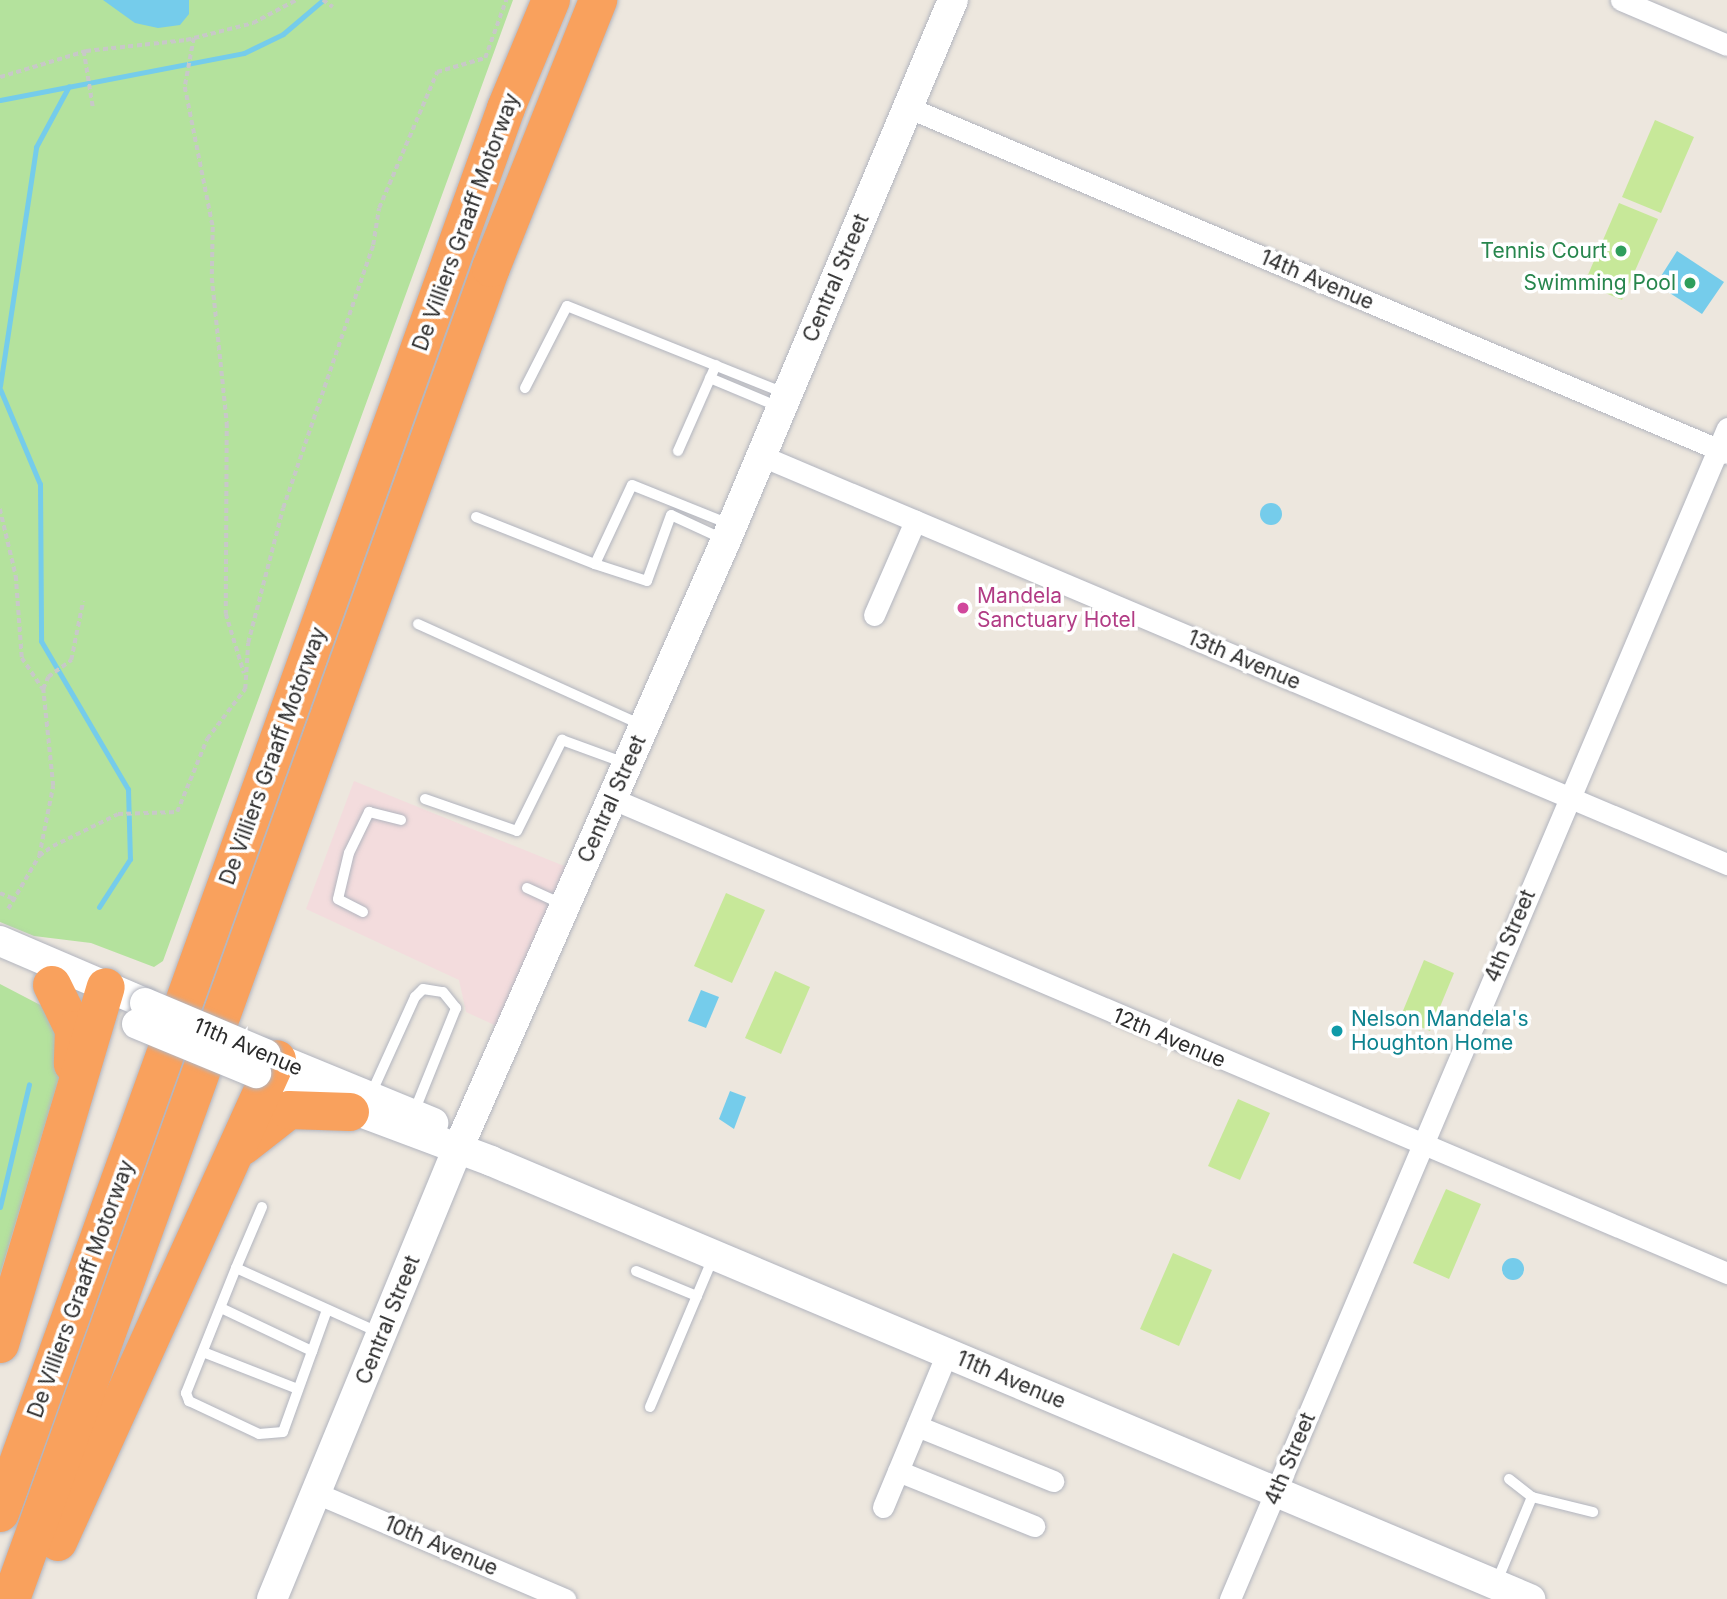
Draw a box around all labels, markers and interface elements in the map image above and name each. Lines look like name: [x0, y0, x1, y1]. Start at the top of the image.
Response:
street label: De Villiers Graaff Motorway: [408, 90, 524, 354]
street label: Central Street: [798, 210, 874, 346]
place label: Tennis Court: [1480, 238, 1607, 264]
marker: Tennis Court: [1613, 243, 1629, 259]
street label: 14th Avenue: [1256, 245, 1378, 315]
place label: Swimming Pool: [1524, 270, 1676, 296]
marker: Swimming Pool: [1682, 275, 1698, 291]
place label: Mandela Sanctuary Hotel: [977, 583, 1136, 633]
marker: Mandela Sanctuary Hotel: [955, 600, 971, 616]
street label: De Villiers Graaff Motorway: [215, 624, 331, 888]
street label: 13th Avenue: [1184, 625, 1304, 695]
street label: Central Street: [573, 731, 651, 867]
street label: 4th Street: [1479, 886, 1541, 986]
street label: 12th Avenue: [1109, 1003, 1229, 1073]
place label: Nelson Mandela's Houghton Home: [1351, 1006, 1529, 1056]
street label: 11th Avenue: [190, 1013, 306, 1081]
marker: Nelson Mandela's Houghton Home: [1329, 1023, 1345, 1039]
street label: De Villiers Graaff Motorway: [23, 1157, 139, 1421]
street label: Central Street: [351, 1252, 425, 1388]
street label: 11th Avenue: [953, 1346, 1069, 1414]
street label: 4th Street: [1259, 1409, 1321, 1509]
street label: 10th Avenue: [380, 1511, 502, 1581]

